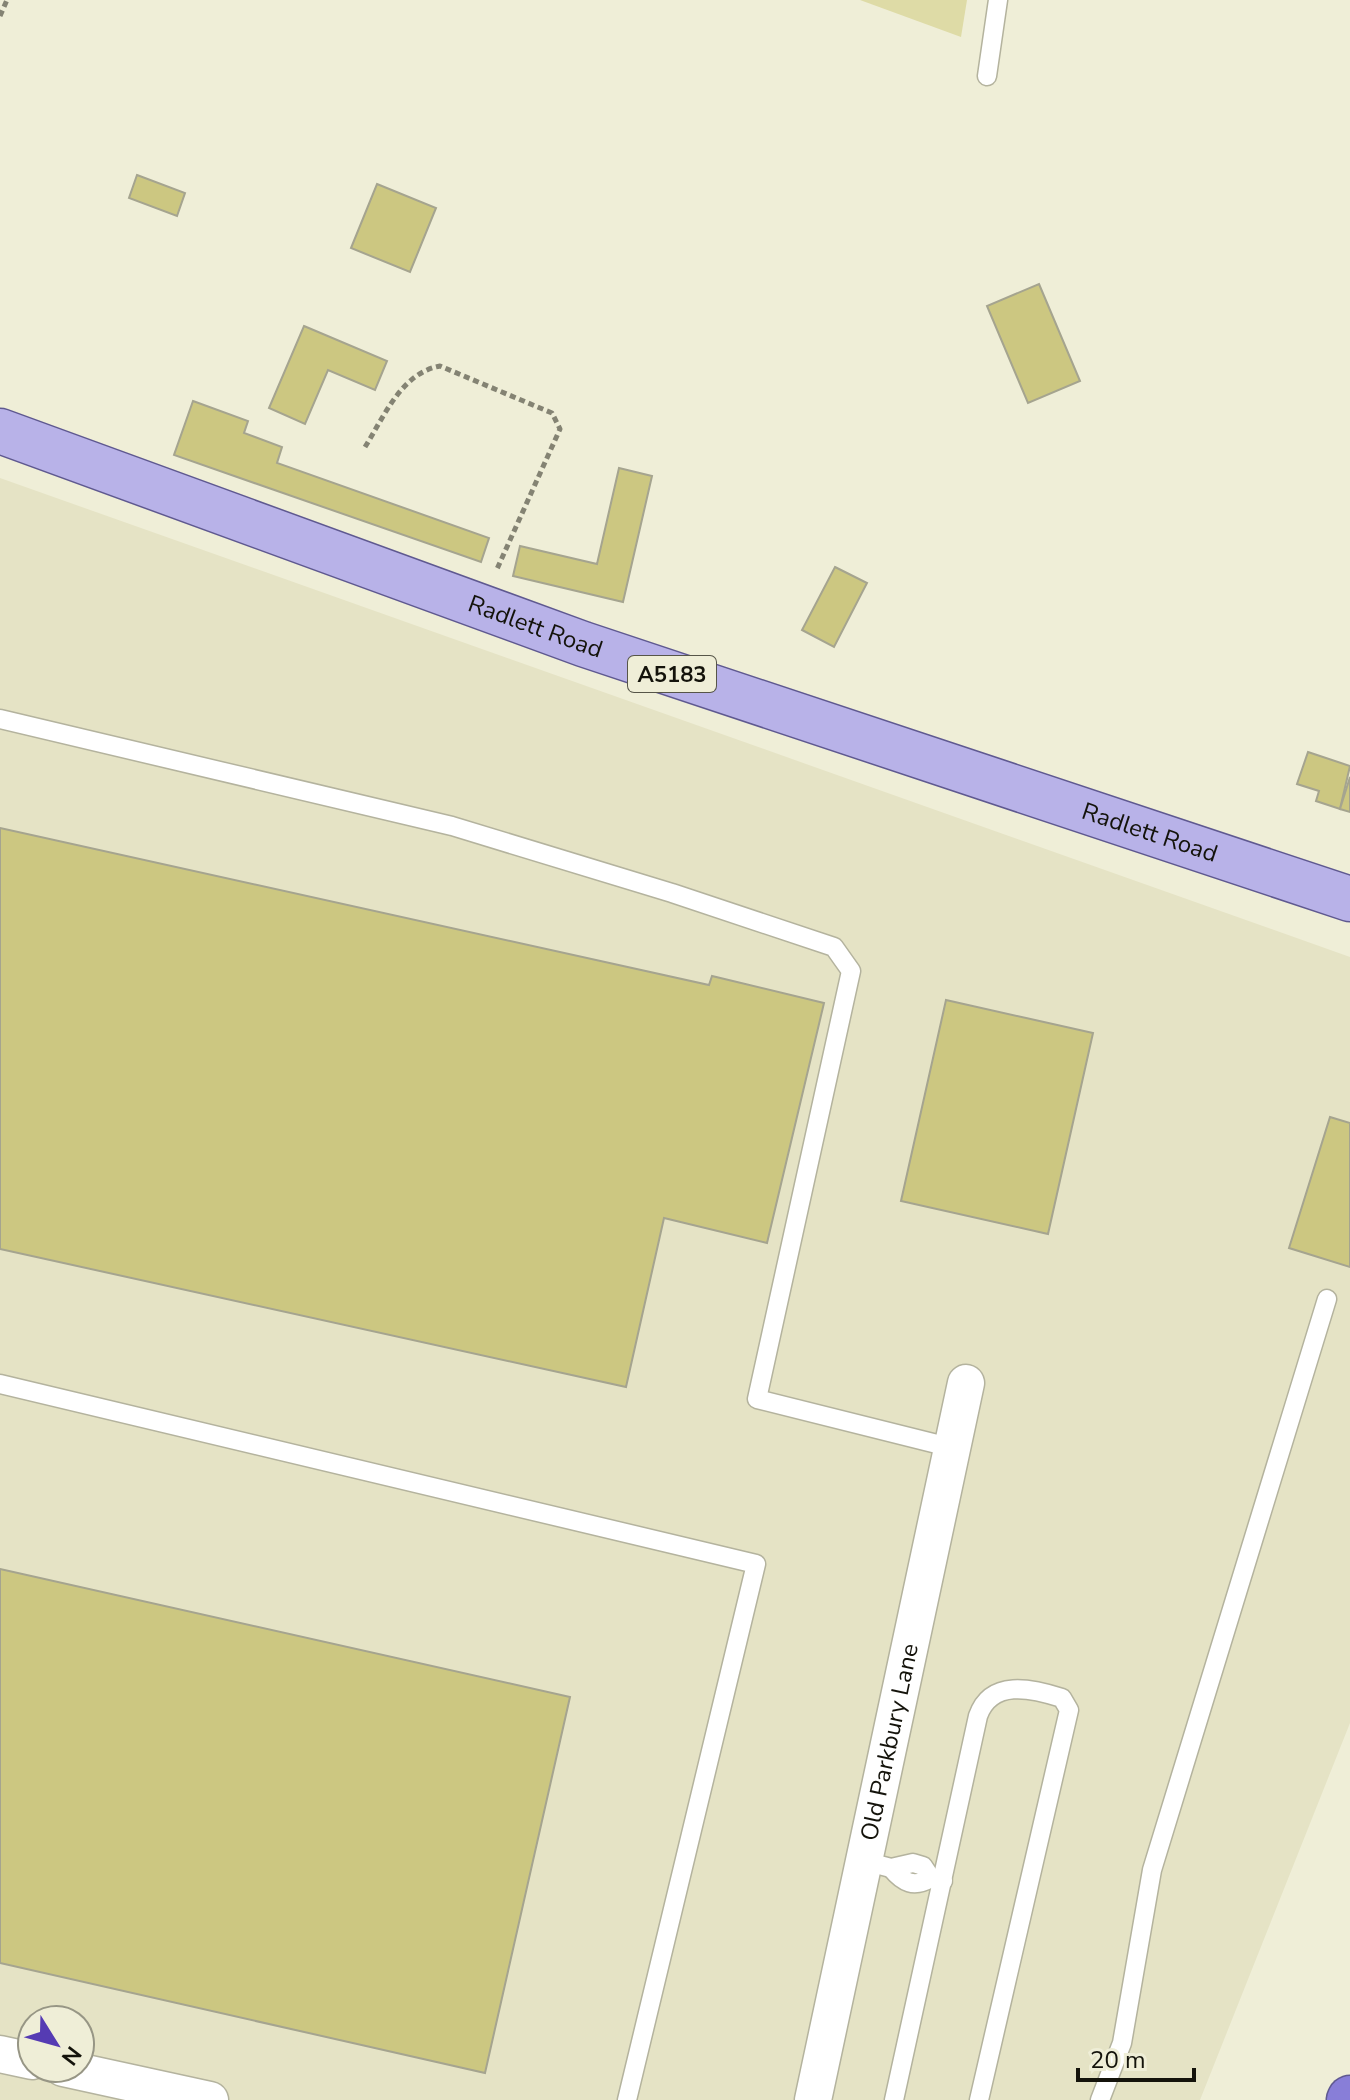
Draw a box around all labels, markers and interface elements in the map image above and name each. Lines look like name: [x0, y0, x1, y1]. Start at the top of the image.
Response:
street label: Radlett Road: [464, 587, 607, 665]
road number: A5183: [628, 656, 716, 692]
street label: Radlett Road: [1078, 795, 1222, 870]
street label: Old Parkbury Lane: [853, 1640, 926, 1844]
north arrow: [16, 2004, 96, 2084]
scale bar: [1078, 2032, 1194, 2082]
text: N: [54, 2040, 88, 2071]
text: 20 m: [1090, 2044, 1146, 2076]

